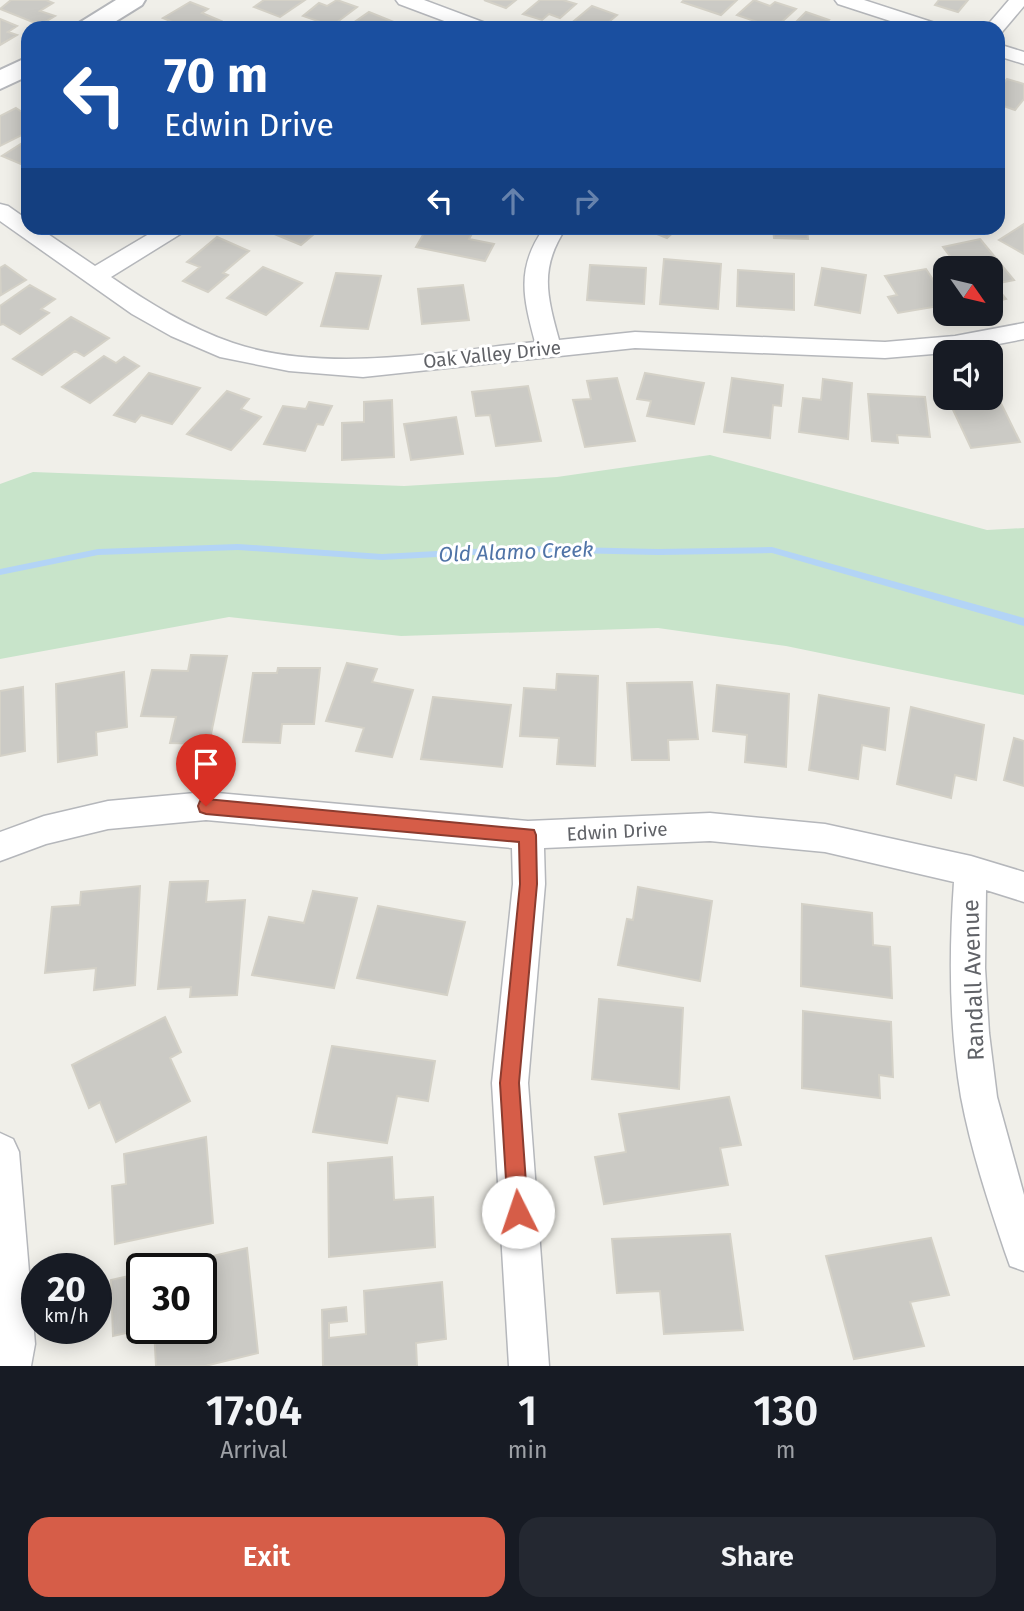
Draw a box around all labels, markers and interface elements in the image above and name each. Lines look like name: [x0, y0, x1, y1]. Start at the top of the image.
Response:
text: 70 m: [164, 46, 268, 105]
icon: left: [49, 49, 140, 140]
text: Edwin Drive: [164, 106, 334, 144]
icon: left: [421, 182, 459, 220]
icon: ahead: [494, 182, 532, 220]
icon: right: [567, 182, 605, 220]
north arrow: [933, 256, 1003, 326]
map controls: [933, 256, 1003, 410]
street label: Oak Valley Drive: [422, 336, 562, 373]
button: sound: [933, 340, 1003, 410]
water label: Old Alamo Creek: [438, 536, 594, 568]
pin: [176, 734, 236, 806]
icon: arrive: [187, 745, 225, 783]
street label: Edwin Drive: [566, 817, 668, 846]
street label: Randall Avenue: [956, 899, 990, 1061]
position arrow: [481, 1175, 555, 1249]
speed limit sign: 30: [126, 1253, 217, 1344]
text: 20: [47, 1268, 86, 1310]
text: km/h: [44, 1305, 89, 1327]
text: 17:04: [206, 1386, 302, 1436]
text: 1: [518, 1386, 537, 1436]
text: 130: [753, 1386, 818, 1436]
text: Arrival: [220, 1436, 288, 1464]
text: min: [508, 1436, 547, 1464]
text: m: [776, 1436, 796, 1464]
button: Exit: [28, 1517, 505, 1597]
button: Share: [519, 1517, 996, 1597]

